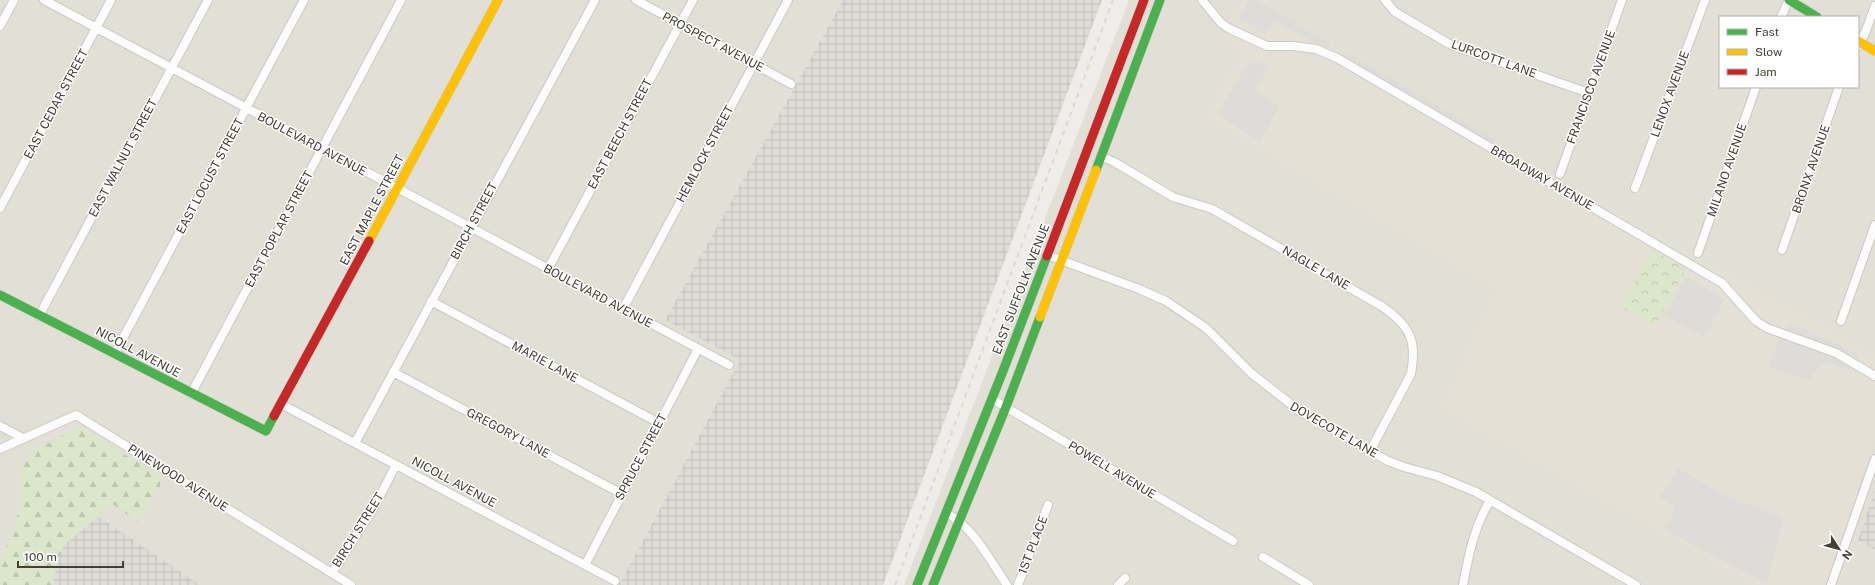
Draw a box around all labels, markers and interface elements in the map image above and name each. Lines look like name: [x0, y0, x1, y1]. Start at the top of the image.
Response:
street label: PROSPECT AVENUE: [660, 9, 766, 75]
legend: [1719, 16, 1859, 88]
text: Fast: [1755, 25, 1780, 39]
street label: FRANCISCO AVENUE: [1564, 28, 1618, 146]
street label: LURCOTT LANE: [1449, 37, 1539, 81]
text: Slow: [1755, 45, 1783, 59]
street label: EAST CEDAR STREET: [21, 47, 91, 161]
street label: LENOX AVENUE: [1648, 49, 1692, 139]
text: Jam: [1755, 65, 1777, 79]
street label: EAST BEECH STREET: [585, 77, 655, 191]
street label: EAST WALNUT STREET: [86, 97, 160, 219]
street label: HEMLOCK STREET: [674, 103, 736, 205]
street label: BOULEVARD AVENUE: [255, 109, 369, 179]
street label: EAST LOCUST STREET: [174, 116, 246, 236]
street label: MILANO AVENUE: [1704, 121, 1750, 219]
street label: BRONX AVENUE: [1789, 123, 1833, 215]
street label: BROADWAY AVENUE: [1488, 143, 1596, 213]
street label: EAST MAPLE STREET: [337, 152, 407, 268]
street label: EAST POPLAR STREET: [242, 168, 316, 290]
street label: BIRCH STREET: [448, 180, 500, 262]
street label: EAST SUFFOLK AVENUE: [990, 222, 1052, 356]
street label: NAGLE LANE: [1280, 243, 1352, 293]
street label: BOULEVARD AVENUE: [541, 261, 655, 331]
street label: NICOLL AVENUE: [93, 324, 183, 380]
street label: MARIE LANE: [509, 339, 581, 385]
street label: DOVECOTE LANE: [1288, 399, 1380, 461]
street label: GREGORY LANE: [464, 405, 552, 461]
street label: SPRUCE STREET: [612, 411, 670, 503]
street label: POWELL AVENUE: [1066, 438, 1158, 502]
street label: PINEWOOD AVENUE: [125, 442, 231, 514]
street label: NICOLL AVENUE: [409, 454, 499, 510]
street label: BIRCH STREET: [329, 490, 387, 570]
street label: 1ST PLACE: [1015, 514, 1051, 576]
north arrow: [1819, 529, 1859, 569]
scale bar: [18, 543, 123, 569]
text: N: [1840, 548, 1854, 562]
text: 100 m: [24, 550, 57, 564]

